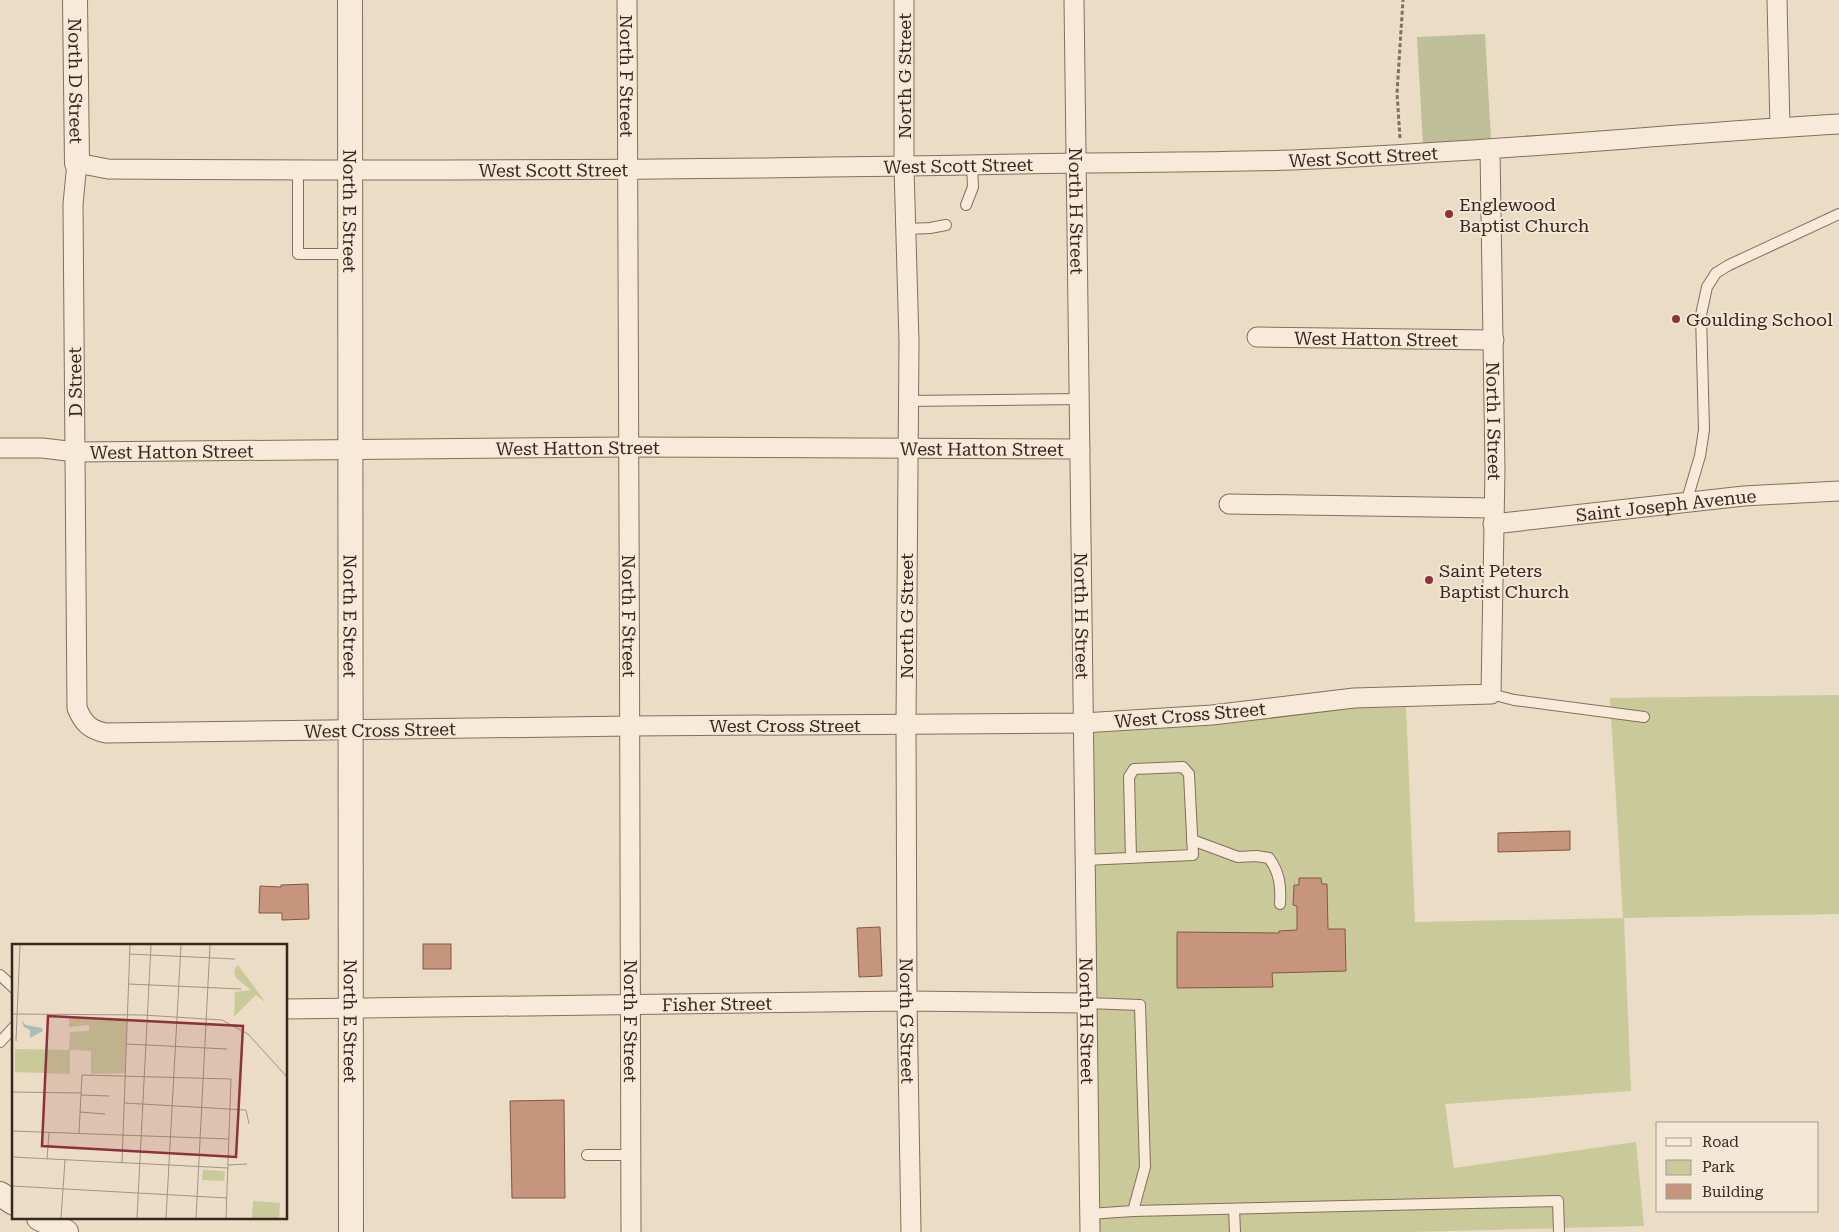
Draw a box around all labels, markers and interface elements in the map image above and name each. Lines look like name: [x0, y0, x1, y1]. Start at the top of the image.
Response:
street label: North G Street: [894, 13, 915, 139]
street label: North F Street: [617, 15, 638, 138]
street label: North D Street: [65, 18, 87, 144]
street label: West Scott Street: [1288, 142, 1439, 171]
street label: North H Street: [1065, 147, 1088, 275]
street label: North E Street: [340, 149, 361, 273]
street label: West Scott Street: [883, 153, 1034, 177]
street label: West Scott Street: [479, 159, 629, 180]
place label: Englewood Baptist Church: [1459, 194, 1590, 236]
marker: Englewood Baptist Church: [1443, 208, 1455, 220]
place label: Goulding School: [1686, 309, 1833, 330]
marker: Goulding School: [1670, 313, 1682, 325]
street label: West Hatton Street: [1294, 327, 1458, 350]
street label: D Street: [64, 346, 86, 417]
street label: North I Street: [1483, 361, 1506, 481]
street label: West Hatton Street: [496, 436, 660, 459]
street label: West Hatton Street: [900, 438, 1064, 459]
street label: West Hatton Street: [90, 440, 254, 462]
street label: Saint Joseph Avenue: [1575, 485, 1757, 525]
street label: North H Street: [1071, 552, 1093, 680]
street label: North G Street: [896, 553, 917, 679]
street label: North E Street: [340, 554, 361, 678]
street label: North F Street: [619, 554, 640, 678]
place label: Saint Peters Baptist Church: [1439, 560, 1570, 602]
marker: Saint Peters Baptist Church: [1423, 574, 1435, 586]
street label: West Cross Street: [1114, 698, 1267, 732]
street label: West Cross Street: [709, 715, 861, 736]
street label: West Cross Street: [304, 718, 456, 742]
inset map: [12, 944, 288, 1220]
street label: North H Street: [1076, 957, 1099, 1085]
street label: North G Street: [896, 958, 919, 1084]
street label: North E Street: [340, 959, 361, 1083]
street label: North F Street: [620, 959, 642, 1083]
street label: Fisher Street: [662, 992, 773, 1015]
legend: [1656, 1122, 1819, 1212]
text: Road: [1702, 1133, 1739, 1151]
text: Park: [1702, 1158, 1736, 1176]
text: Building: [1702, 1183, 1764, 1201]

